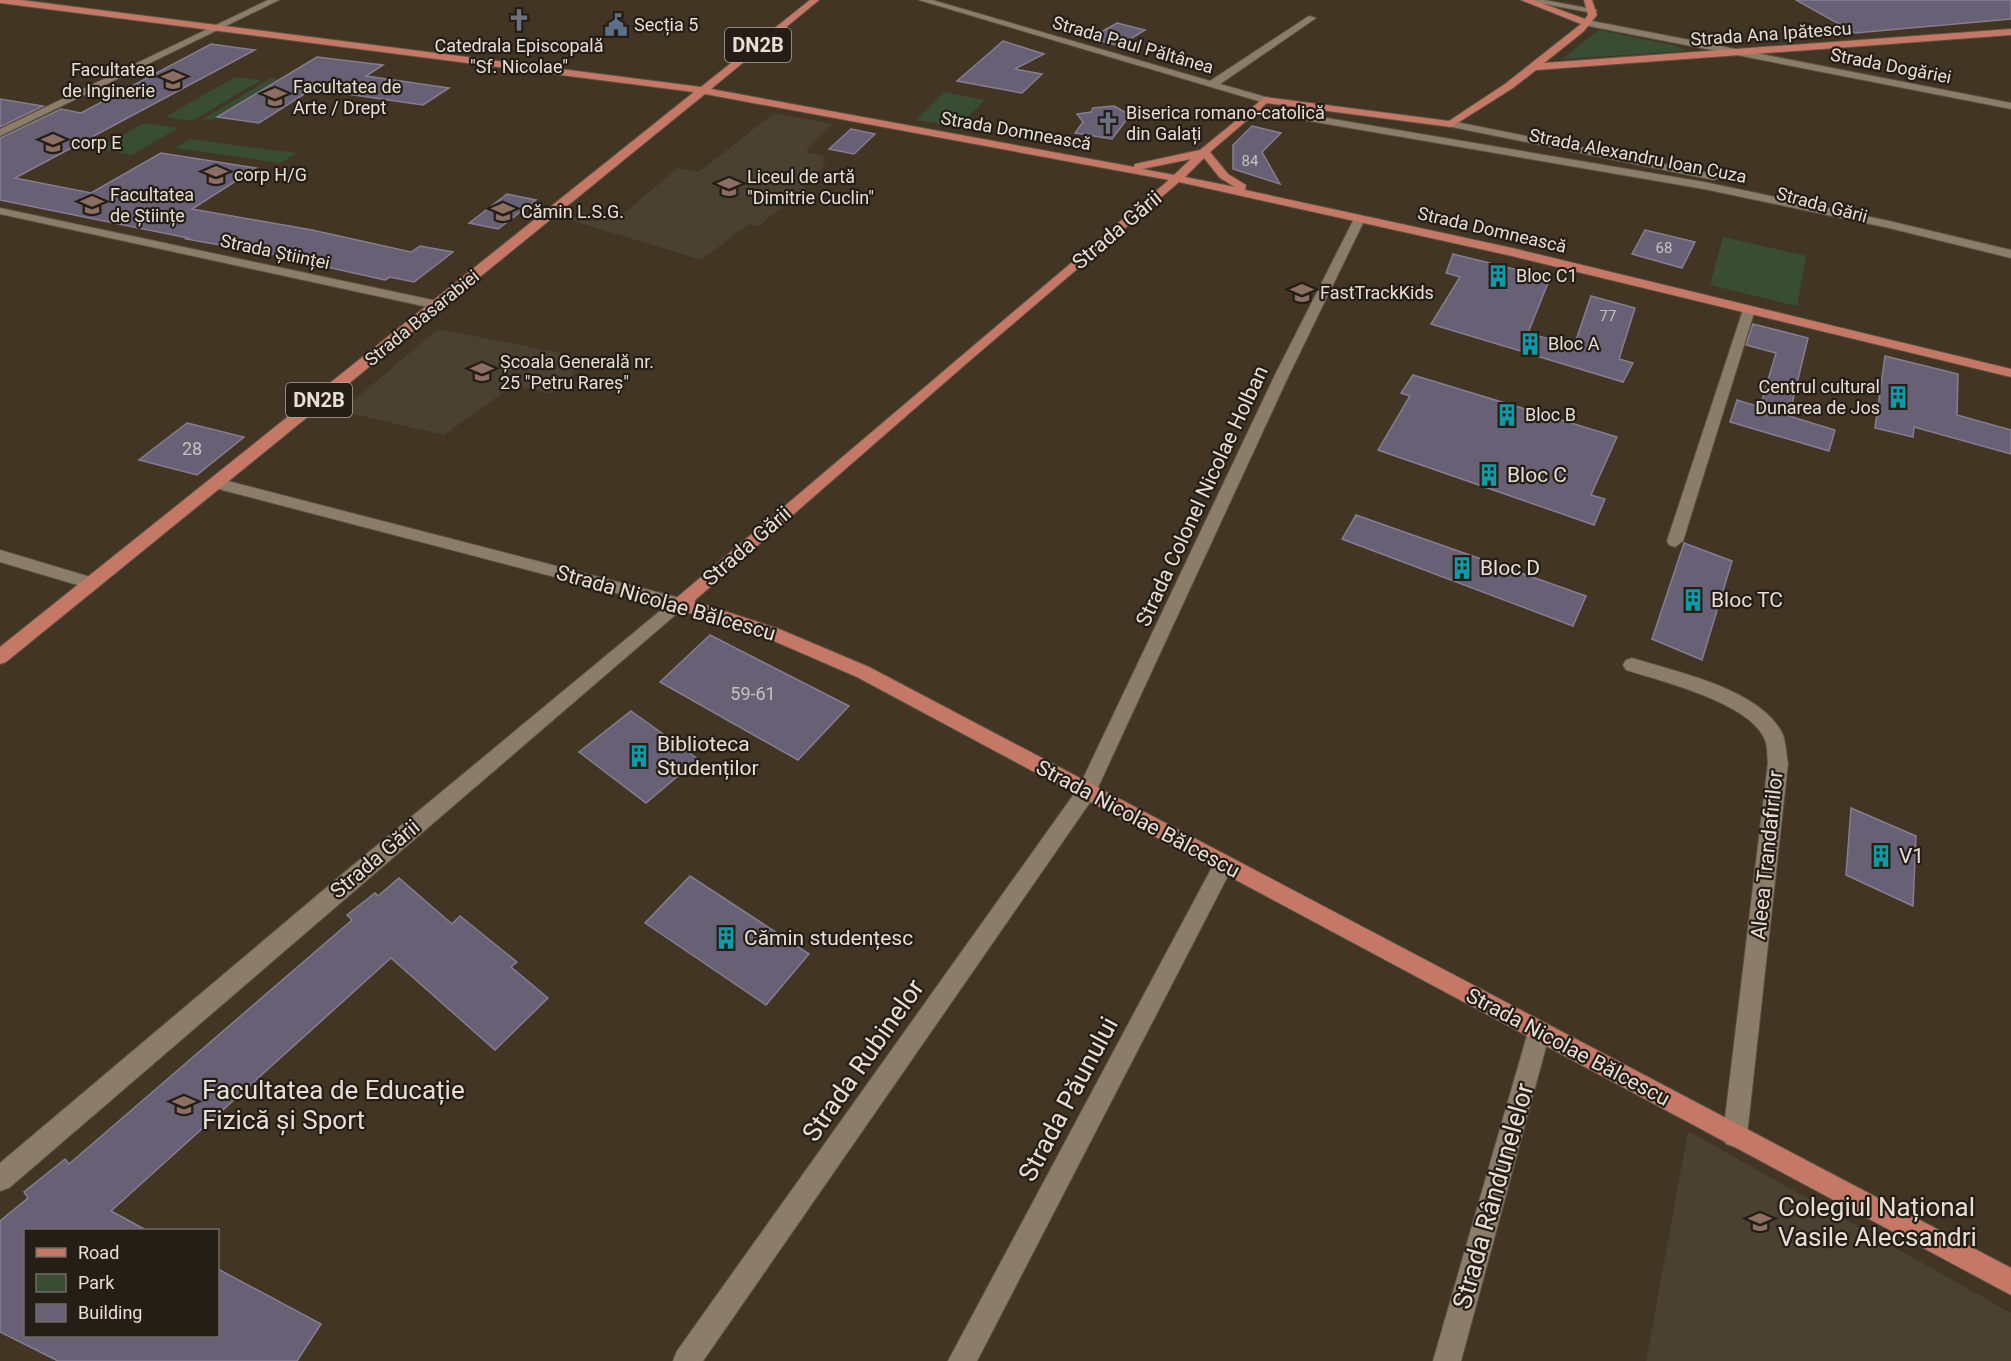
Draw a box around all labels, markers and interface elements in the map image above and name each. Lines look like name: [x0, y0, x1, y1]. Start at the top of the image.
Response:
church icon: Catedrala Episcopală "Sf. Nicolae": [506, 7, 532, 33]
street label: Strada Paul Păltânea: [1050, 11, 1216, 78]
public building icon: Secția 5: [603, 12, 629, 38]
place label: Secția 5: [634, 14, 698, 36]
street label: Strada Ana Ipătescu: [1690, 17, 1852, 50]
road number: DN2B: [725, 28, 791, 62]
place label: Catedrala Episcopală "Sf. Nicolae": [434, 35, 604, 77]
street label: Strada Dogăriei: [1829, 43, 1953, 88]
place label: Facultatea de Inginerie: [62, 59, 155, 101]
school or university icon: Facultatea de Inginerie: [160, 67, 186, 93]
place label: Facultatea de Arte / Drept: [293, 76, 401, 118]
school or university icon: Facultatea de Arte / Drept: [262, 84, 288, 110]
place label: Biserica romano-catolică din Galați: [1126, 102, 1325, 145]
street label: Strada Domnească: [939, 107, 1093, 154]
church icon: Biserica romano-catolică din Galați: [1095, 110, 1121, 136]
street label: Strada Alexandru Ioan Cuza: [1528, 124, 1749, 187]
school or university icon: corp E: [40, 130, 66, 156]
place label: corp E: [71, 132, 122, 153]
house number: 84: [1242, 152, 1259, 170]
school or university icon: corp H/G: [203, 162, 229, 188]
place label: corp H/G: [234, 164, 307, 185]
place label: Liceul de artă "Dimitrie Cuclin": [747, 166, 874, 208]
school or university icon: Liceul de artă "Dimitrie Cuclin": [716, 174, 742, 200]
street label: Strada Gării: [1774, 182, 1870, 227]
place label: Facultatea de Științe: [110, 184, 194, 227]
street label: Strada Gării: [1068, 186, 1166, 274]
school or university icon: Facultatea de Științe: [79, 192, 105, 218]
school or university icon: Cămin L.S.G.: [490, 199, 516, 225]
place label: Cămin L.S.G.: [521, 201, 624, 222]
street label: Strada Domnească: [1416, 202, 1569, 257]
street label: Strada Științei: [218, 230, 332, 274]
house number: 68: [1656, 239, 1672, 257]
building icon: Bloc C1: [1485, 263, 1511, 289]
street label: Strada Basarabiei: [360, 265, 483, 370]
place label: Bloc C1: [1516, 265, 1578, 286]
school or university icon: FastTrackKids: [1289, 280, 1315, 306]
place label: FastTrackKids: [1320, 282, 1434, 303]
house number: 77: [1600, 307, 1616, 325]
building icon: Bloc A: [1517, 331, 1543, 357]
place label: Bloc A: [1548, 333, 1600, 354]
place label: Școala Generală nr. 25 "Petru Rareș": [500, 351, 654, 394]
school or university icon: Școala Generală nr. 25 "Petru Rareș": [469, 359, 495, 385]
street label: Strada Colonel Nicolae Holban: [1131, 362, 1273, 630]
place label: Centrul cultural Dunarea de Jos: [1755, 376, 1880, 418]
road number: DN2B: [286, 383, 352, 417]
building icon: Centrul cultural Dunarea de Jos: [1885, 384, 1911, 410]
building icon: Bloc B: [1494, 402, 1520, 428]
place label: Bloc B: [1525, 404, 1576, 425]
house number: 28: [182, 438, 202, 459]
building icon: Bloc C: [1476, 462, 1502, 488]
place label: Bloc C: [1507, 463, 1567, 487]
street label: Strada Gării: [698, 501, 796, 591]
building icon: Bloc D: [1449, 555, 1475, 581]
place label: Bloc D: [1480, 556, 1540, 580]
street label: Strada Nicolae Bălcescu: [554, 560, 778, 646]
building icon: Bloc TC: [1680, 587, 1706, 613]
place label: Bloc TC: [1711, 588, 1783, 612]
house number: 59-61: [730, 683, 776, 704]
place label: Biblioteca Studenților: [657, 732, 759, 781]
building icon: Biblioteca Studenților: [626, 743, 652, 769]
street label: Strada Nicolae Bălcescu: [1032, 755, 1244, 883]
street label: Aleea Trandafirilor: [1746, 769, 1788, 941]
street label: Strada Gării: [326, 815, 424, 903]
building icon: V1: [1868, 843, 1894, 869]
place label: V1: [1899, 844, 1924, 868]
building icon: Cămin studențesc: [713, 925, 739, 951]
place label: Cămin studențesc: [744, 926, 913, 951]
street label: Strada Rubinelor: [796, 973, 930, 1147]
street label: Strada Nicolae Bălcescu: [1462, 983, 1674, 1111]
street label: Strada Păunului: [1012, 1012, 1124, 1186]
place label: Facultatea de Educație Fizică și Sport: [202, 1075, 465, 1136]
street label: Strada Rândunelelor: [1446, 1080, 1540, 1312]
school or university icon: Facultatea de Educație Fizică și Sport: [171, 1092, 197, 1118]
place label: Colegiul Național Vasile Alecsandri: [1778, 1192, 1977, 1252]
school or university icon: Colegiul Național Vasile Alecsandri: [1747, 1209, 1773, 1235]
legend: [24, 1229, 219, 1337]
text: Road: [78, 1242, 119, 1263]
text: Park: [78, 1272, 115, 1293]
text: Building: [78, 1302, 142, 1323]

